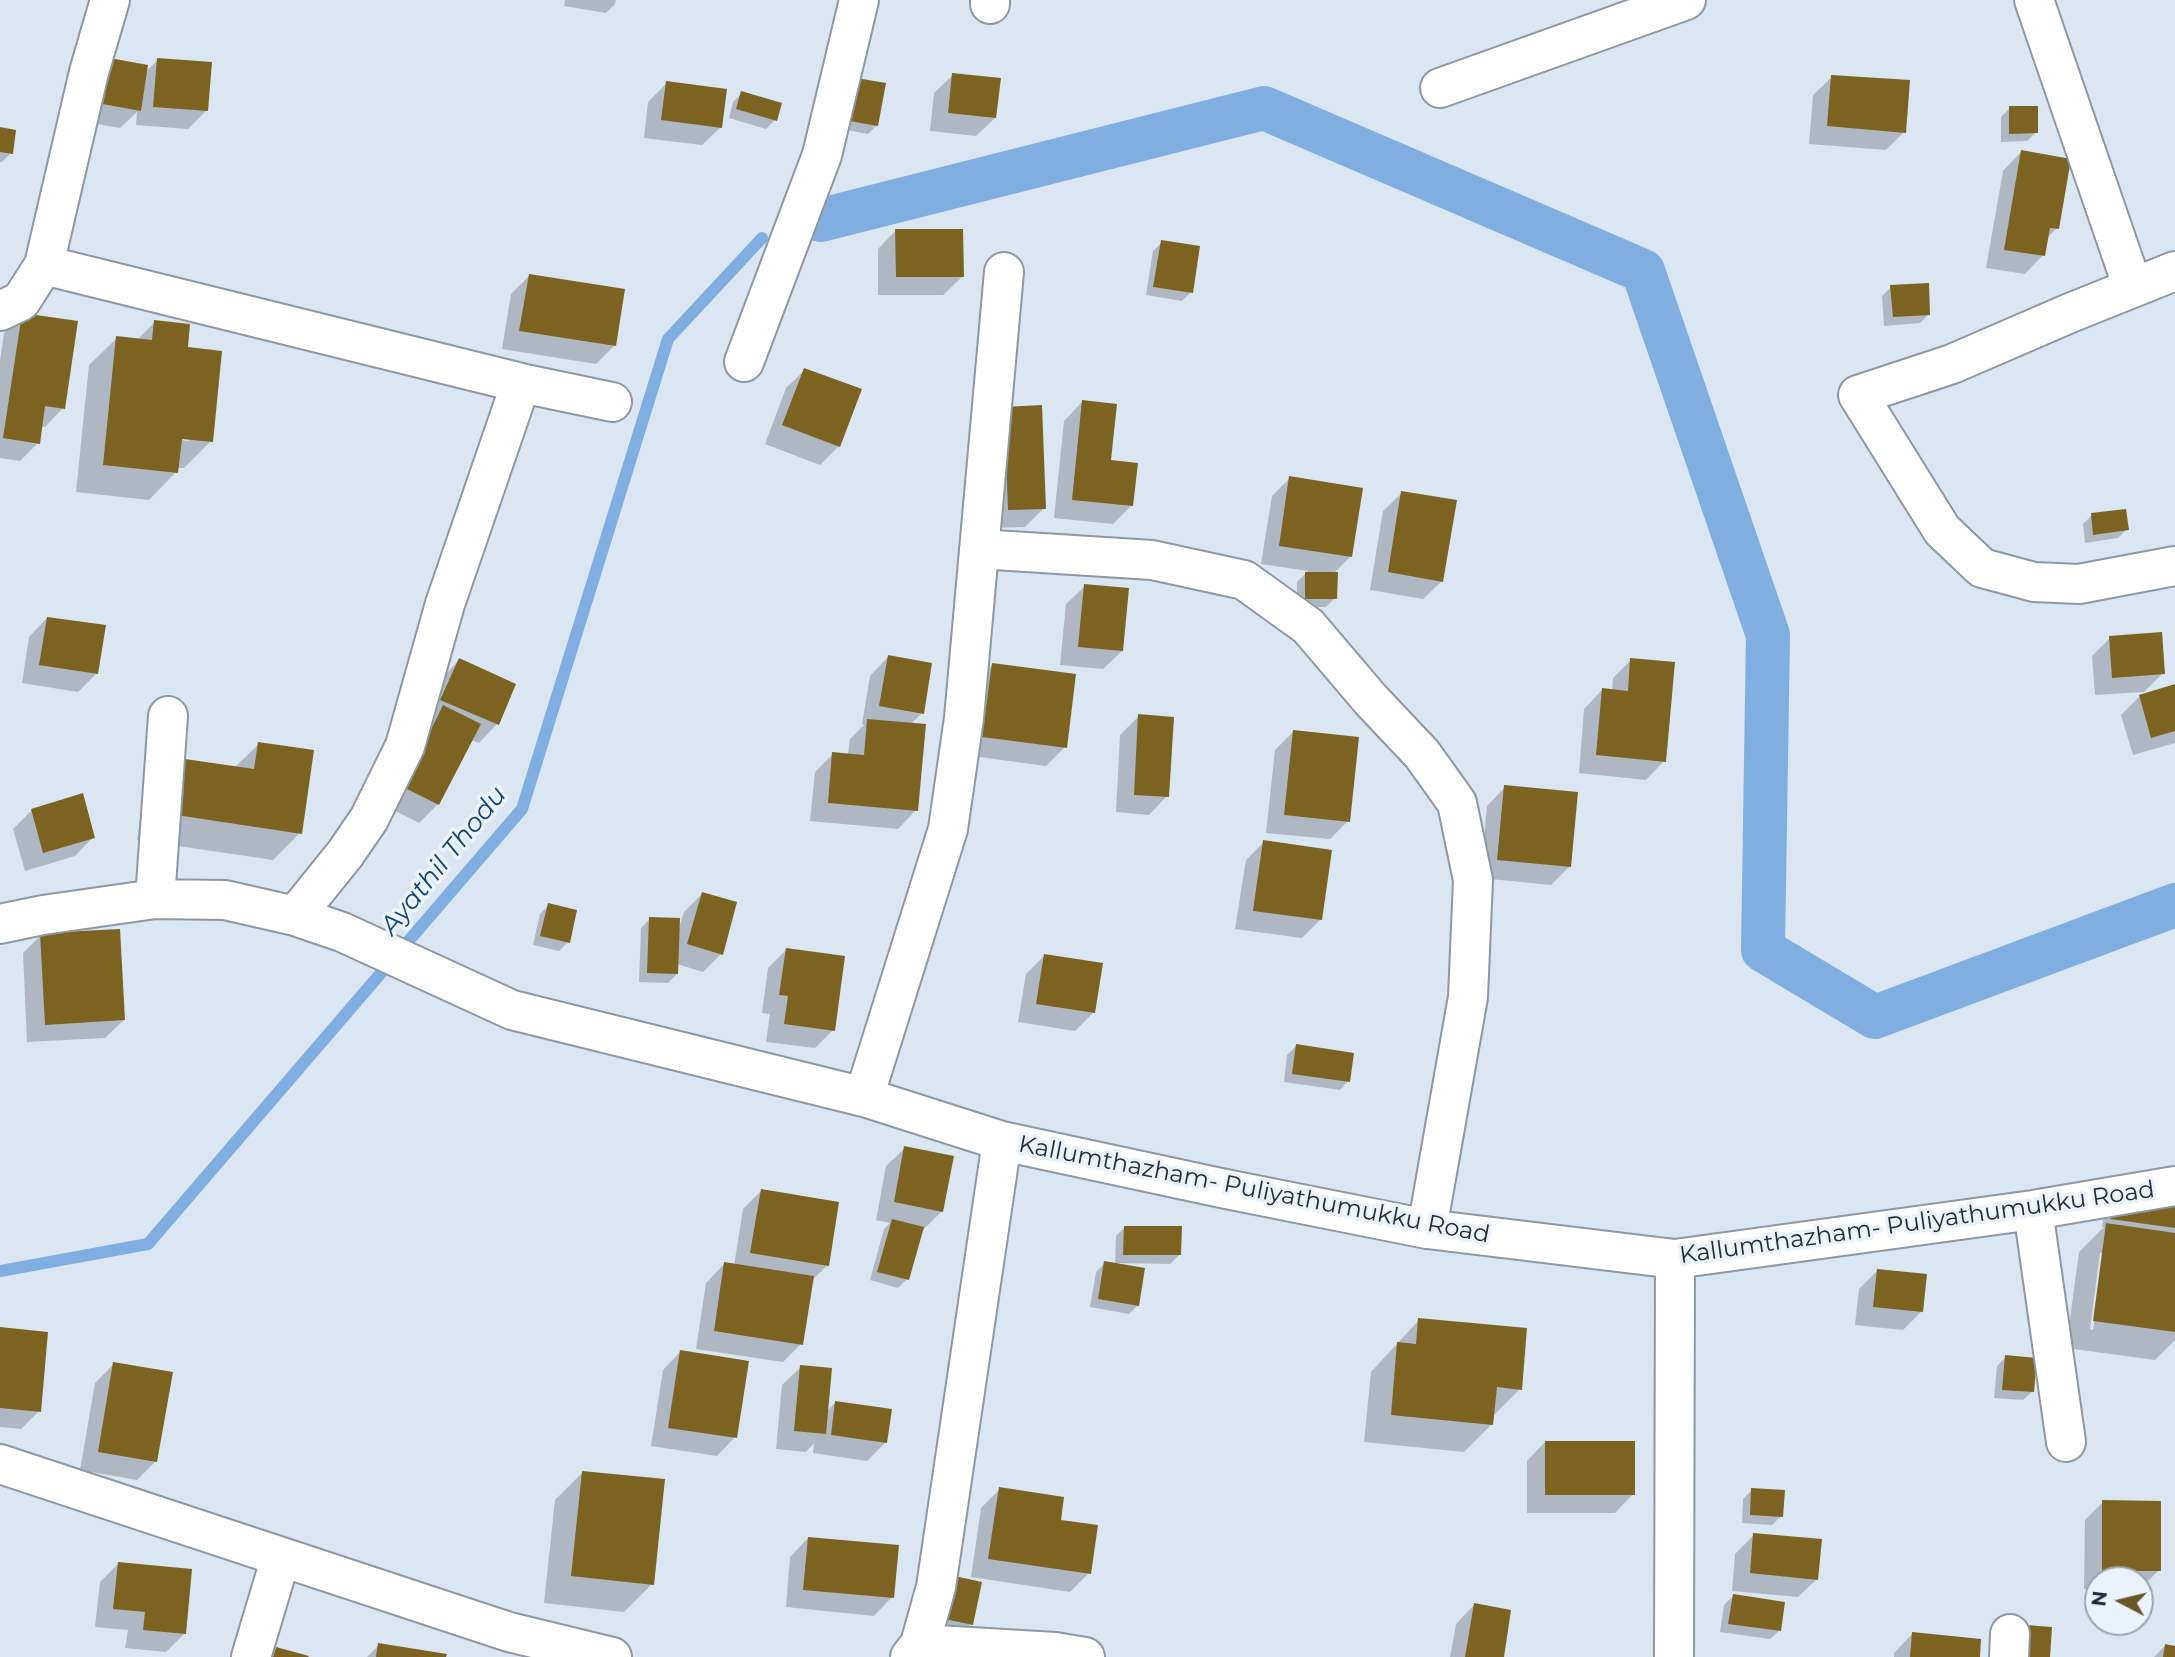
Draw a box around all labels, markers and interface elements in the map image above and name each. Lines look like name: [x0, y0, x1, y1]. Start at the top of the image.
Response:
water label: Ayathil Thodu: [375, 780, 513, 942]
street label: Kallumthazham- Puliyathumukku Road: [1016, 1130, 1492, 1250]
street label: Kallumthazham- Puliyathumukku Road: [1678, 1175, 2156, 1271]
north arrow: [2084, 1566, 2154, 1636]
text: N: [2087, 1590, 2112, 1608]

